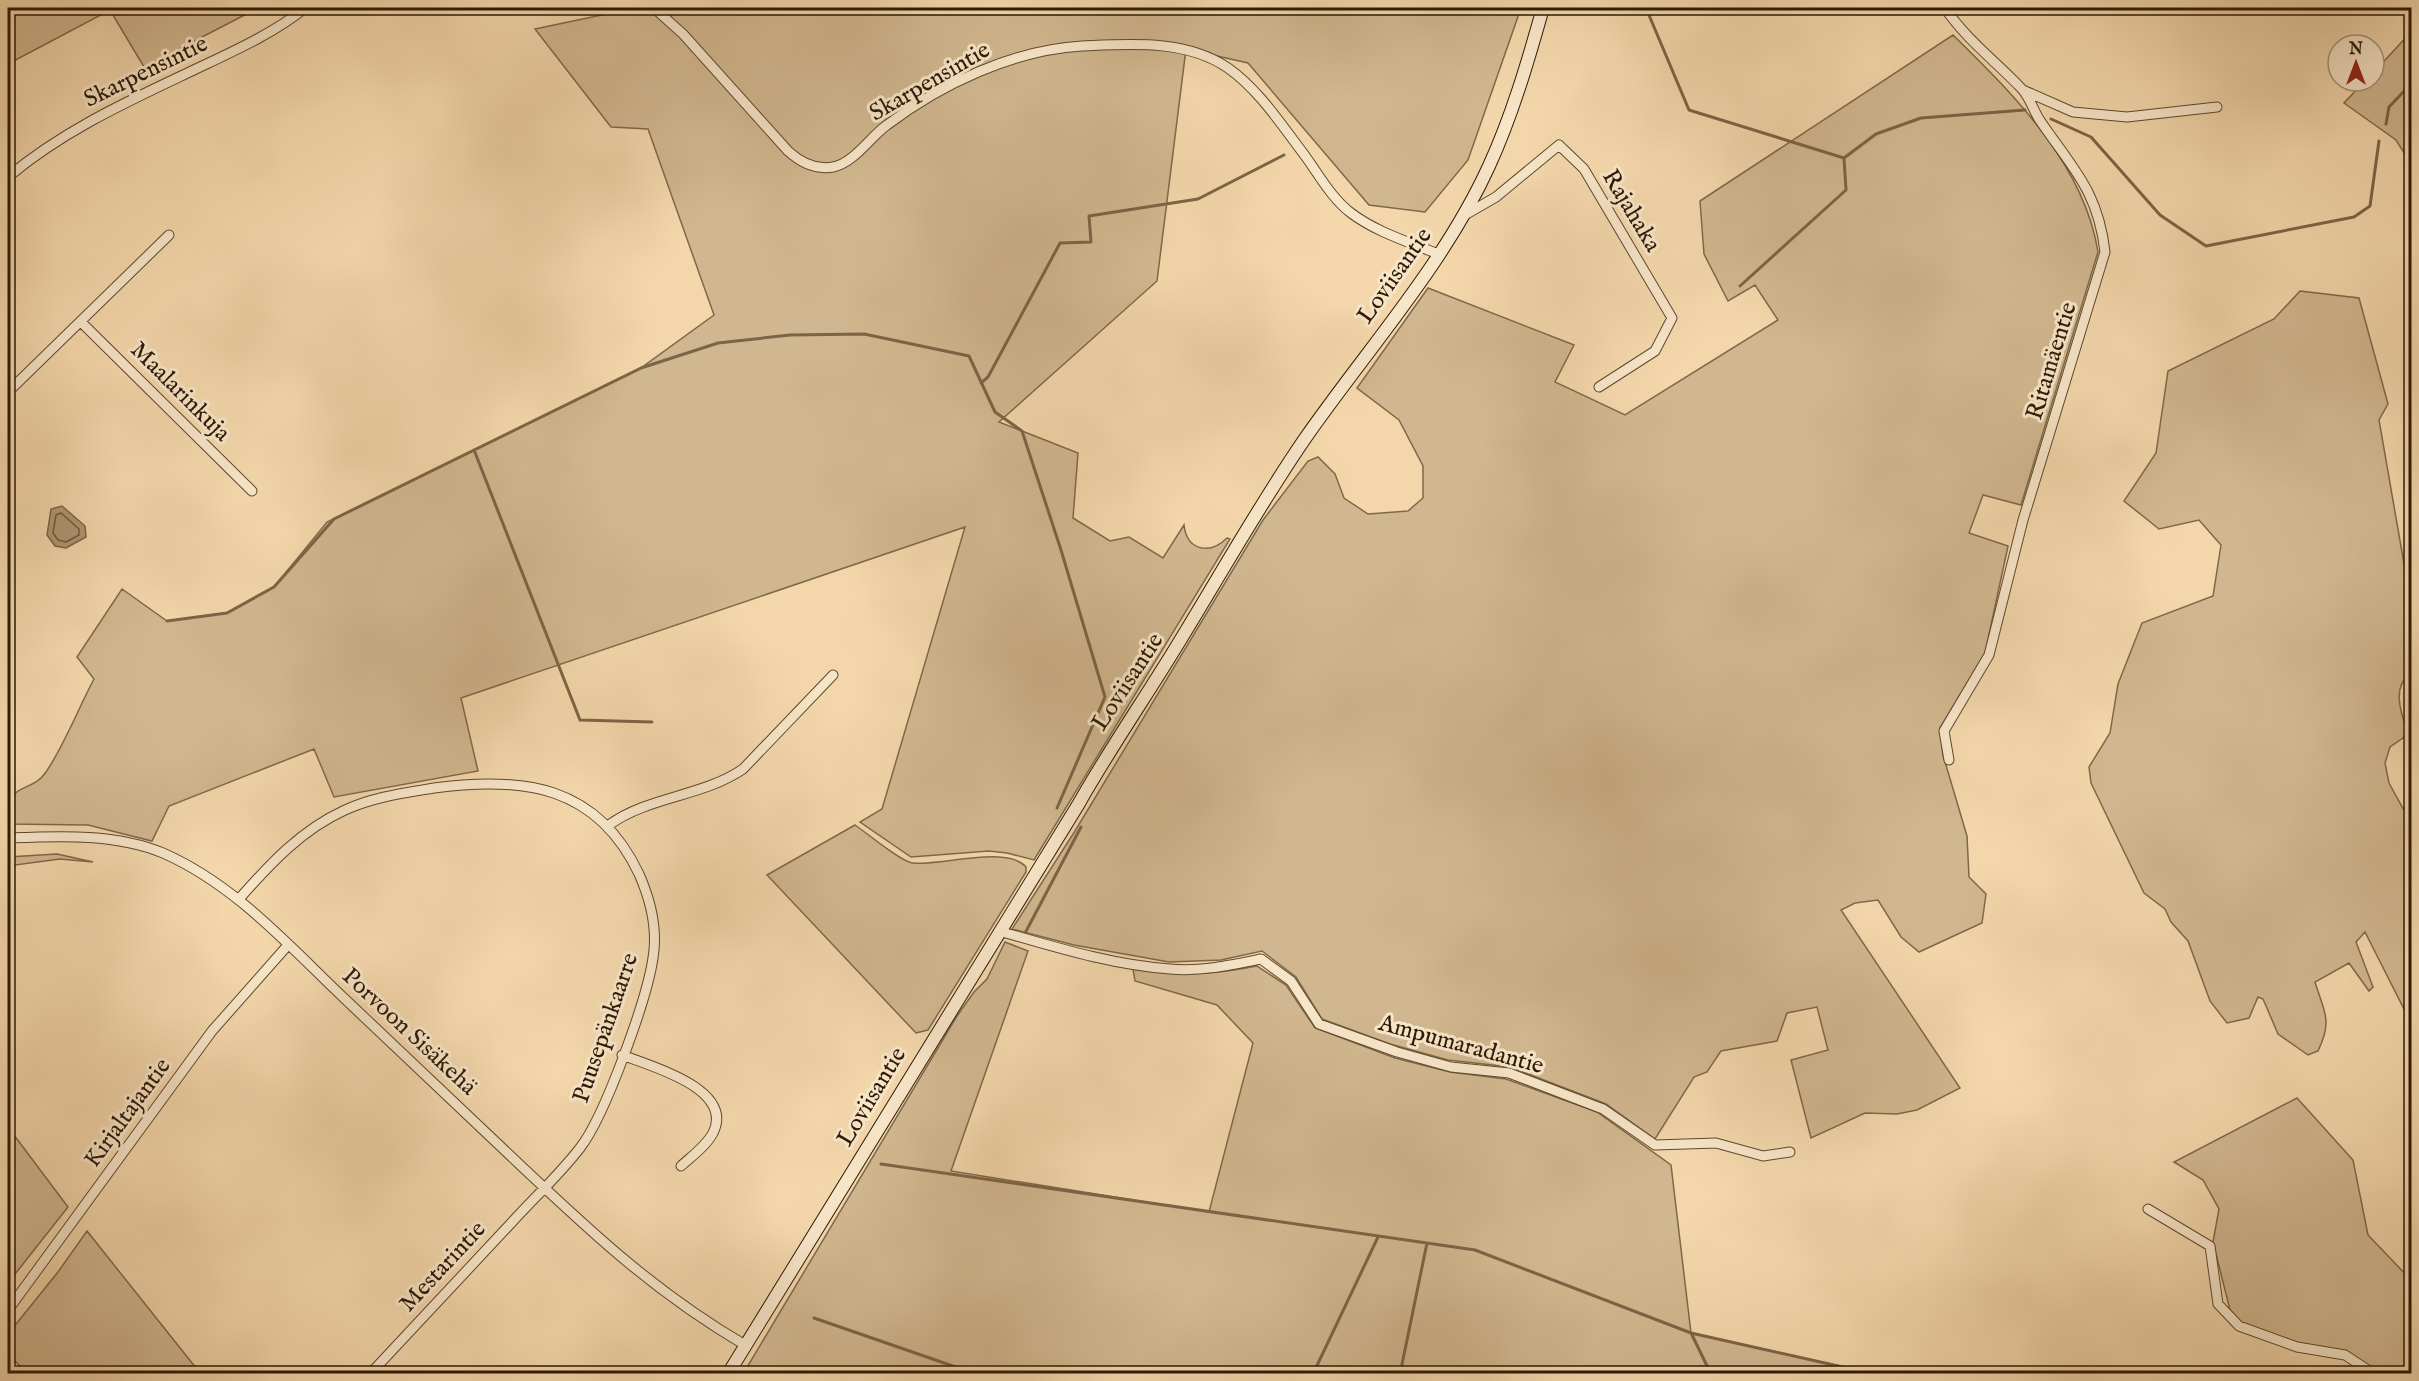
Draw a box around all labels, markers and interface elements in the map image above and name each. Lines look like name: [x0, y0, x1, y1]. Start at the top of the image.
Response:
street label: Skarpensintie: [79, 29, 213, 115]
north arrow: [2326, 33, 2386, 93]
street label: Skarpensintie: [864, 35, 996, 129]
text: N: [2348, 40, 2363, 60]
street label: Rajahaka: [1594, 164, 1668, 258]
street label: Loviisantie: [1351, 222, 1439, 330]
street label: Ritamäentie: [2019, 298, 2085, 424]
street label: Maalarinkuja: [123, 335, 237, 449]
street label: Loviisantie: [1085, 627, 1171, 737]
street label: Puusepänkaarre: [566, 949, 646, 1107]
street label: Porvoon Sisäkehä: [335, 961, 484, 1103]
street label: Ampumaradantie: [1374, 1008, 1547, 1082]
street label: Loviisantie: [830, 1042, 914, 1152]
street label: Kirjaltajantie: [78, 1052, 178, 1174]
street label: Mestarintie: [393, 1215, 493, 1319]

